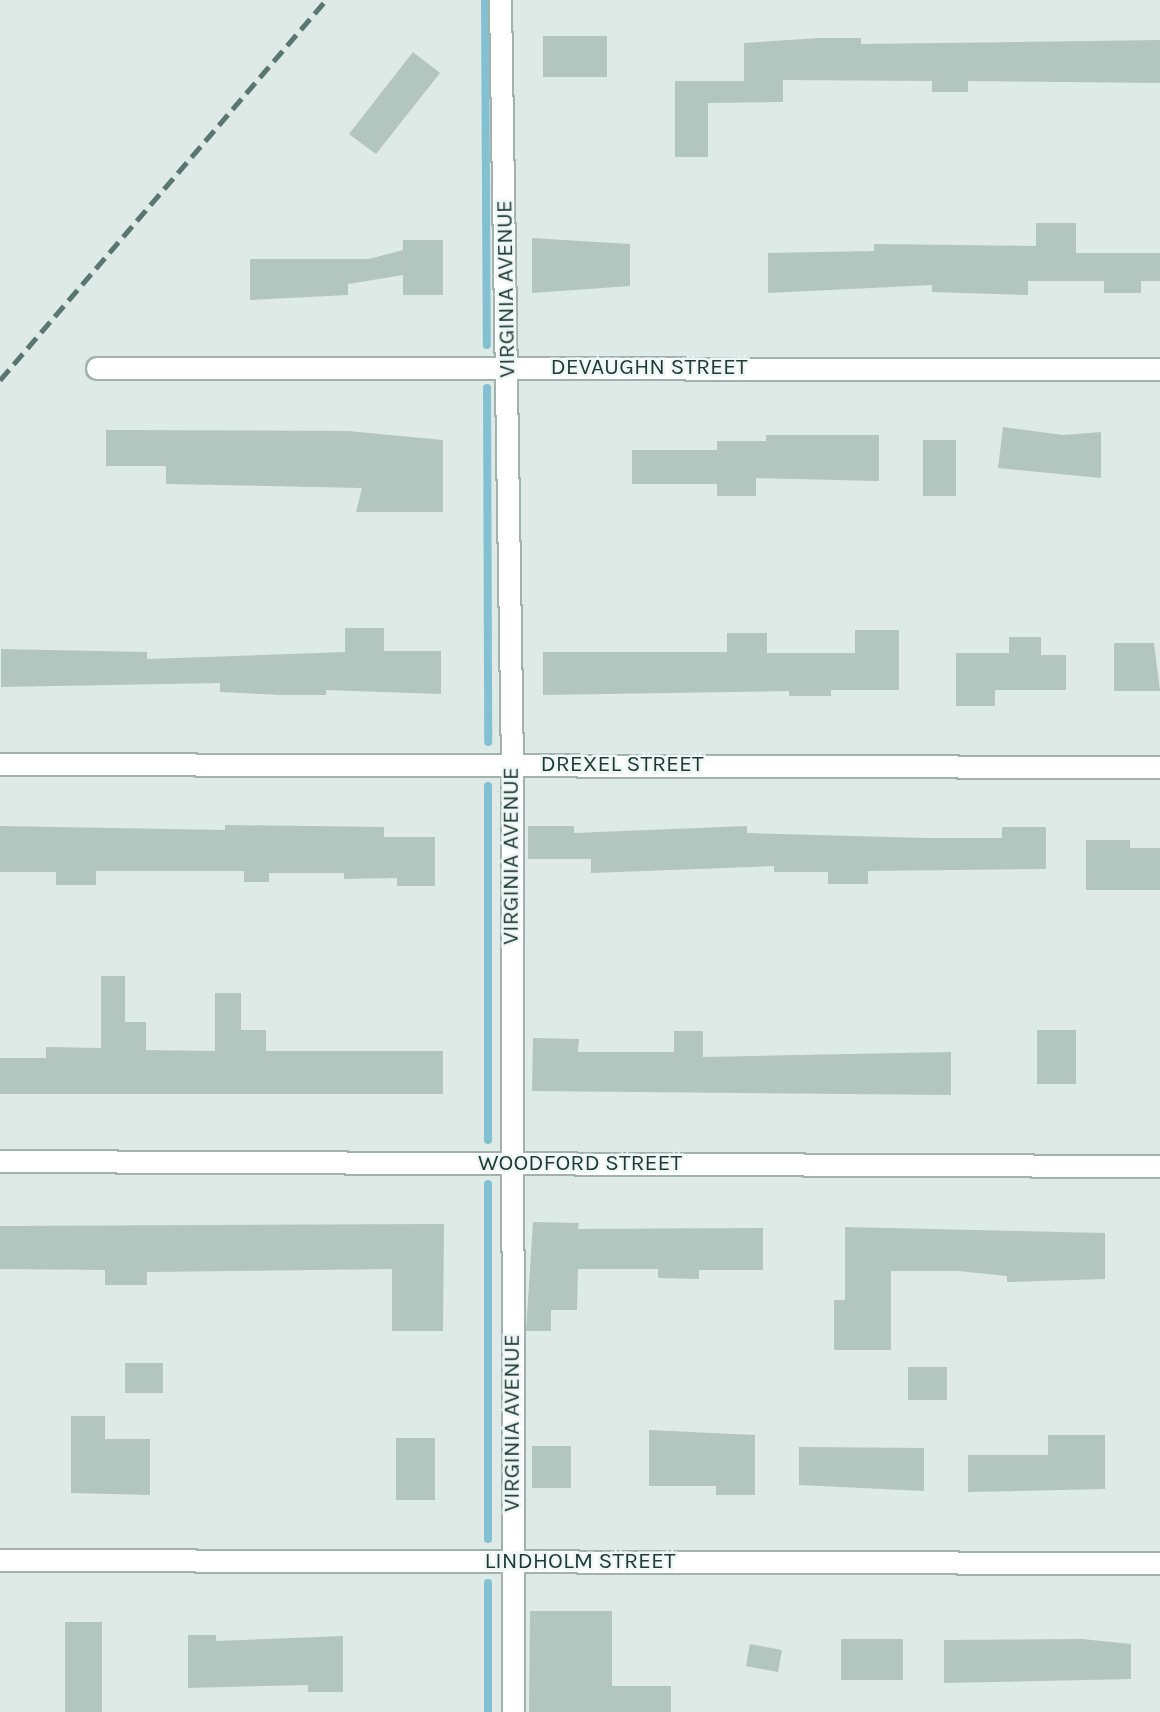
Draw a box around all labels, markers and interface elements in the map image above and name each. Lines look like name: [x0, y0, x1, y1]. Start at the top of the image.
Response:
street label: VIRGINIA AVENUE: [491, 200, 521, 378]
street label: DEVAUGHN STREET: [551, 353, 747, 381]
street label: DREXEL STREET: [541, 750, 703, 778]
street label: VIRGINIA AVENUE: [497, 767, 525, 945]
street label: WOODFORD STREET: [478, 1149, 682, 1177]
street label: VIRGINIA AVENUE: [498, 1334, 526, 1512]
street label: LINDHOLM STREET: [485, 1547, 675, 1575]

